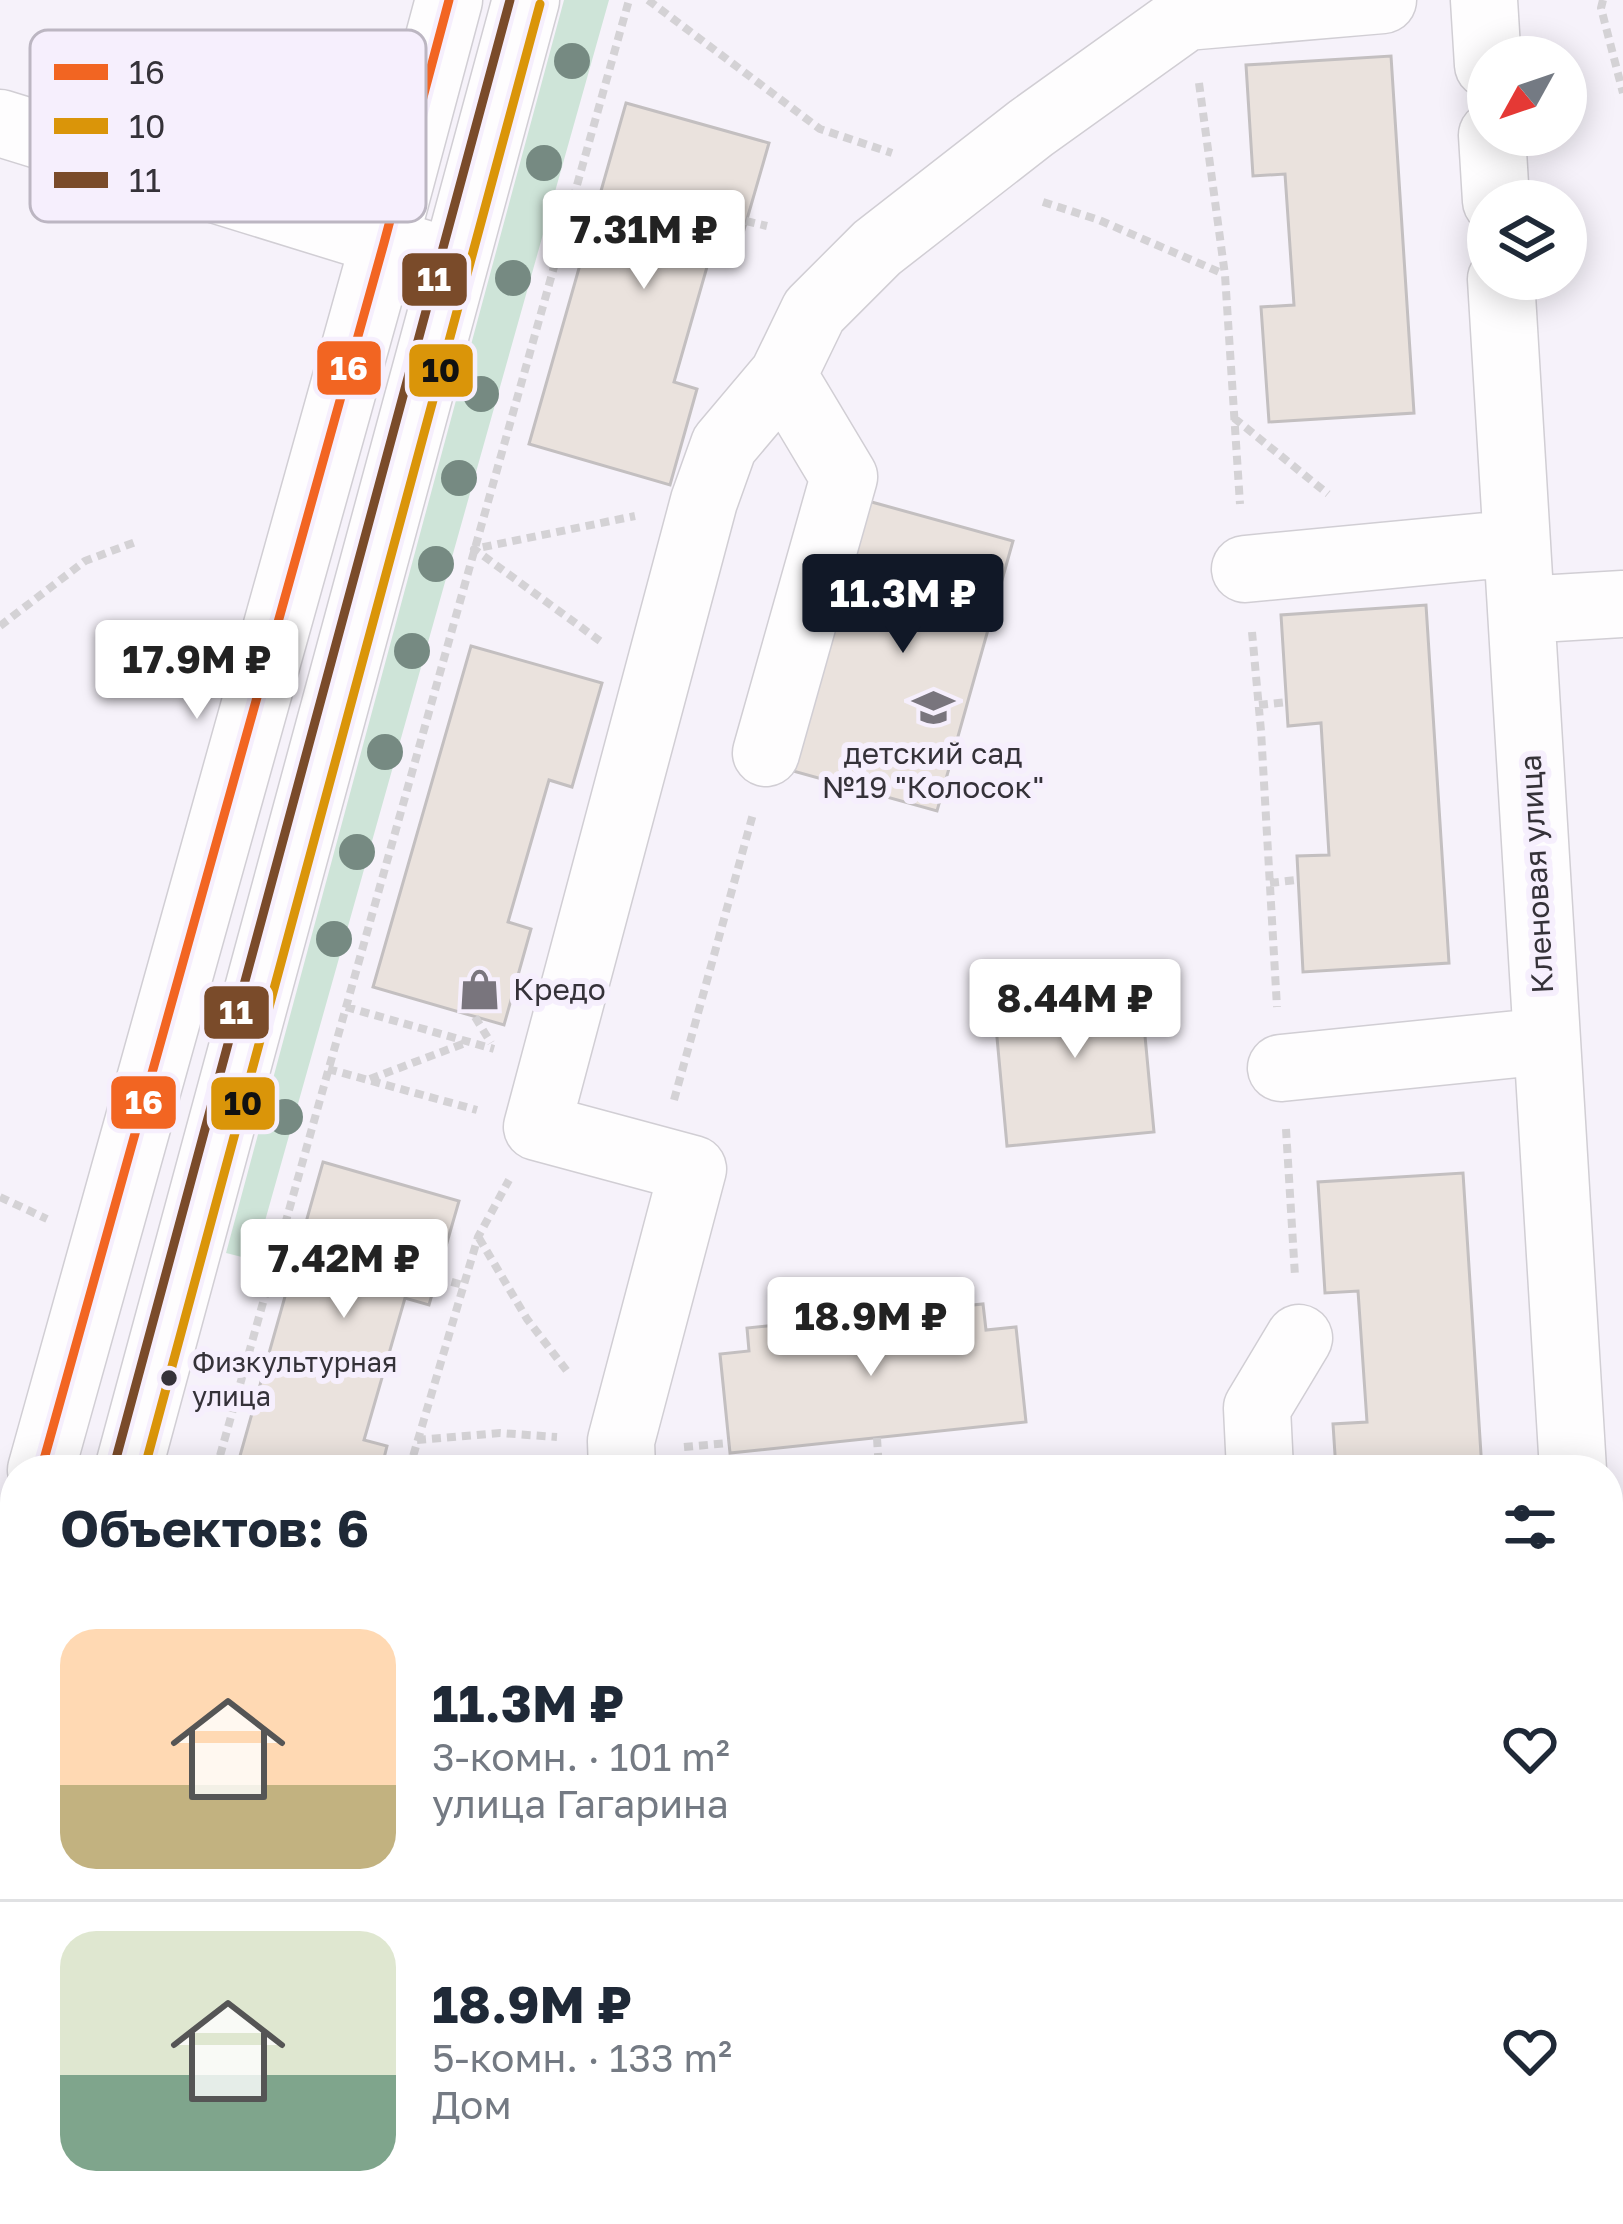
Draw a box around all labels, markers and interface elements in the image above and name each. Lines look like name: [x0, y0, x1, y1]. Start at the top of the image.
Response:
legend: [30, 30, 426, 222]
north arrow: [1467, 36, 1587, 156]
map controls: [1467, 36, 1587, 300]
text: 16: [129, 52, 165, 91]
text: 10: [129, 106, 165, 145]
text: 11: [129, 160, 161, 199]
button: layers: [1467, 180, 1587, 300]
pin: 7.31M ₽: [533, 190, 755, 292]
text: 7.31M ₽: [570, 205, 718, 252]
line badge: 11: [400, 251, 469, 308]
text: 11: [417, 259, 451, 298]
line badge: 16: [315, 339, 383, 397]
line badge: 10: [407, 342, 475, 399]
text: 16: [330, 348, 368, 387]
text: 10: [422, 350, 460, 389]
pin: 11.3M ₽: [792, 554, 1014, 656]
text: 11.3M ₽: [829, 569, 977, 616]
pin: 17.9M ₽: [86, 620, 308, 722]
text: 17.9M ₽: [122, 635, 272, 682]
school or university icon: детский сад №19 "Колосок": [910, 685, 956, 731]
place label: детский сад №19 "Колосок": [822, 735, 1044, 805]
street label: Кленовая улица: [1512, 754, 1560, 994]
pin: 8.44M ₽: [964, 959, 1186, 1061]
shop icon: Кредо: [456, 967, 502, 1013]
place label: Кредо: [513, 971, 606, 1007]
text: 8.44M ₽: [997, 974, 1153, 1021]
line badge: 11: [202, 984, 271, 1041]
text: 11: [219, 992, 253, 1031]
line badge: 16: [109, 1074, 178, 1131]
line badge: 10: [209, 1075, 277, 1132]
text: 16: [125, 1082, 163, 1121]
text: 10: [224, 1083, 262, 1122]
pin: 7.42M ₽: [233, 1219, 455, 1321]
text: 7.42M ₽: [268, 1234, 420, 1281]
pin: 18.9M ₽: [760, 1277, 982, 1379]
text: 18.9M ₽: [794, 1292, 948, 1339]
place label: Физкультурная улица: [192, 1346, 397, 1412]
marker: Физкультурная улица: [158, 1367, 180, 1389]
icon: filters: [1497, 1494, 1563, 1560]
text: Объектов: 6: [60, 1497, 369, 1558]
text: 11.3M ₽: [432, 1672, 625, 1733]
icon: home: [156, 1677, 300, 1821]
icon: heart: [1497, 1716, 1563, 1782]
text: 3-комн. · 101 m²: [432, 1733, 730, 1780]
text: улица Гагарина: [432, 1780, 729, 1827]
text: 18.9M ₽: [432, 1973, 632, 2034]
icon: home: [156, 1979, 300, 2123]
icon: heart: [1497, 2018, 1563, 2084]
text: 5-комн. · 133 m²: [432, 2034, 732, 2081]
text: Дом: [432, 2081, 512, 2128]

